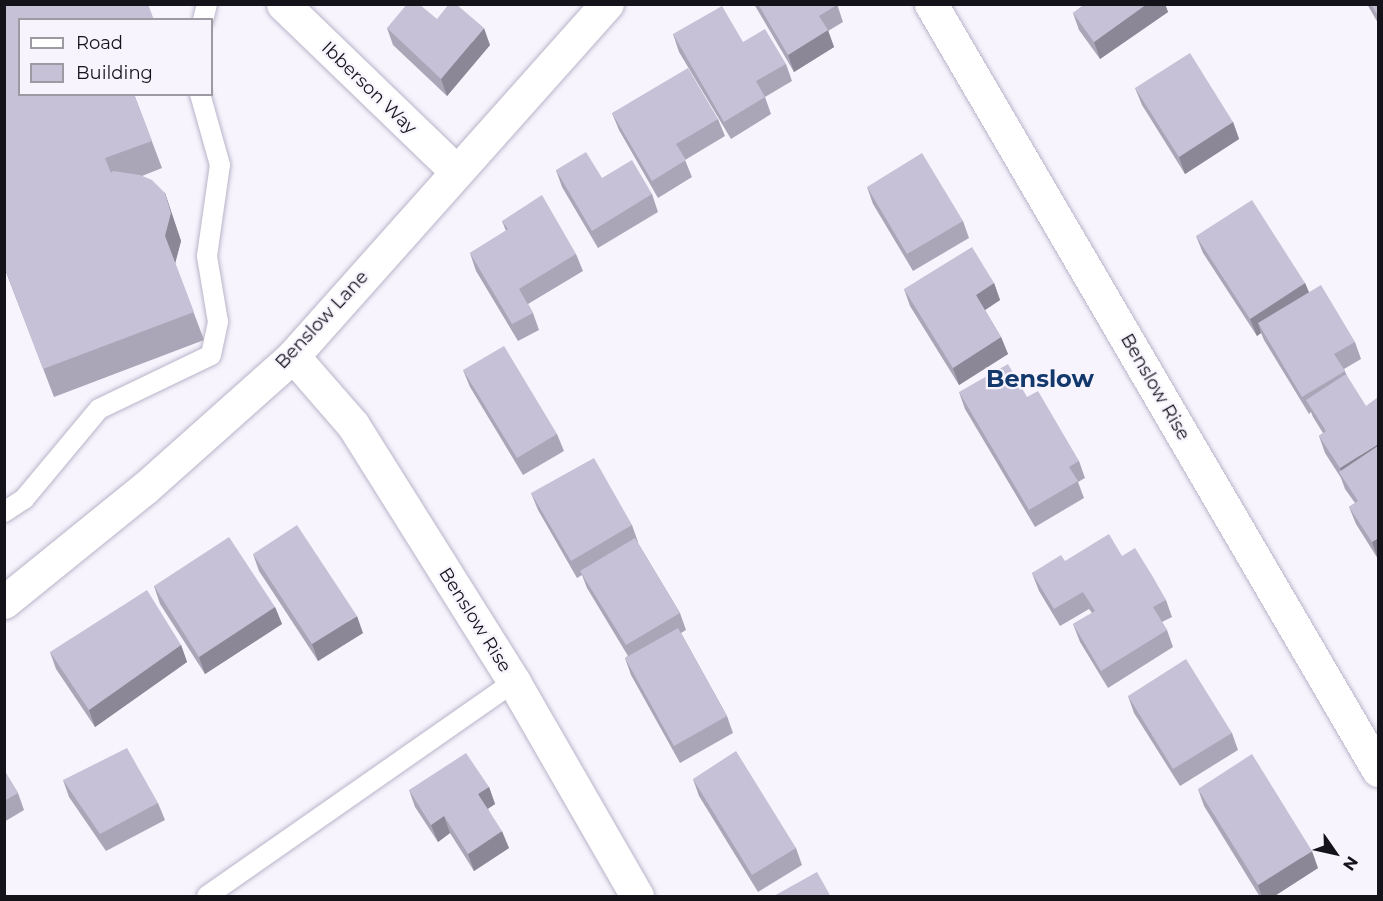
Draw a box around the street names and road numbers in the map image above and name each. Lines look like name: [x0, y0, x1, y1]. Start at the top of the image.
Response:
street label: Ibberson Way: [317, 37, 421, 139]
street label: Benslow Lane: [271, 267, 373, 373]
street label: Benslow Rise: [1116, 330, 1194, 444]
street label: Benslow Rise: [434, 564, 516, 676]

